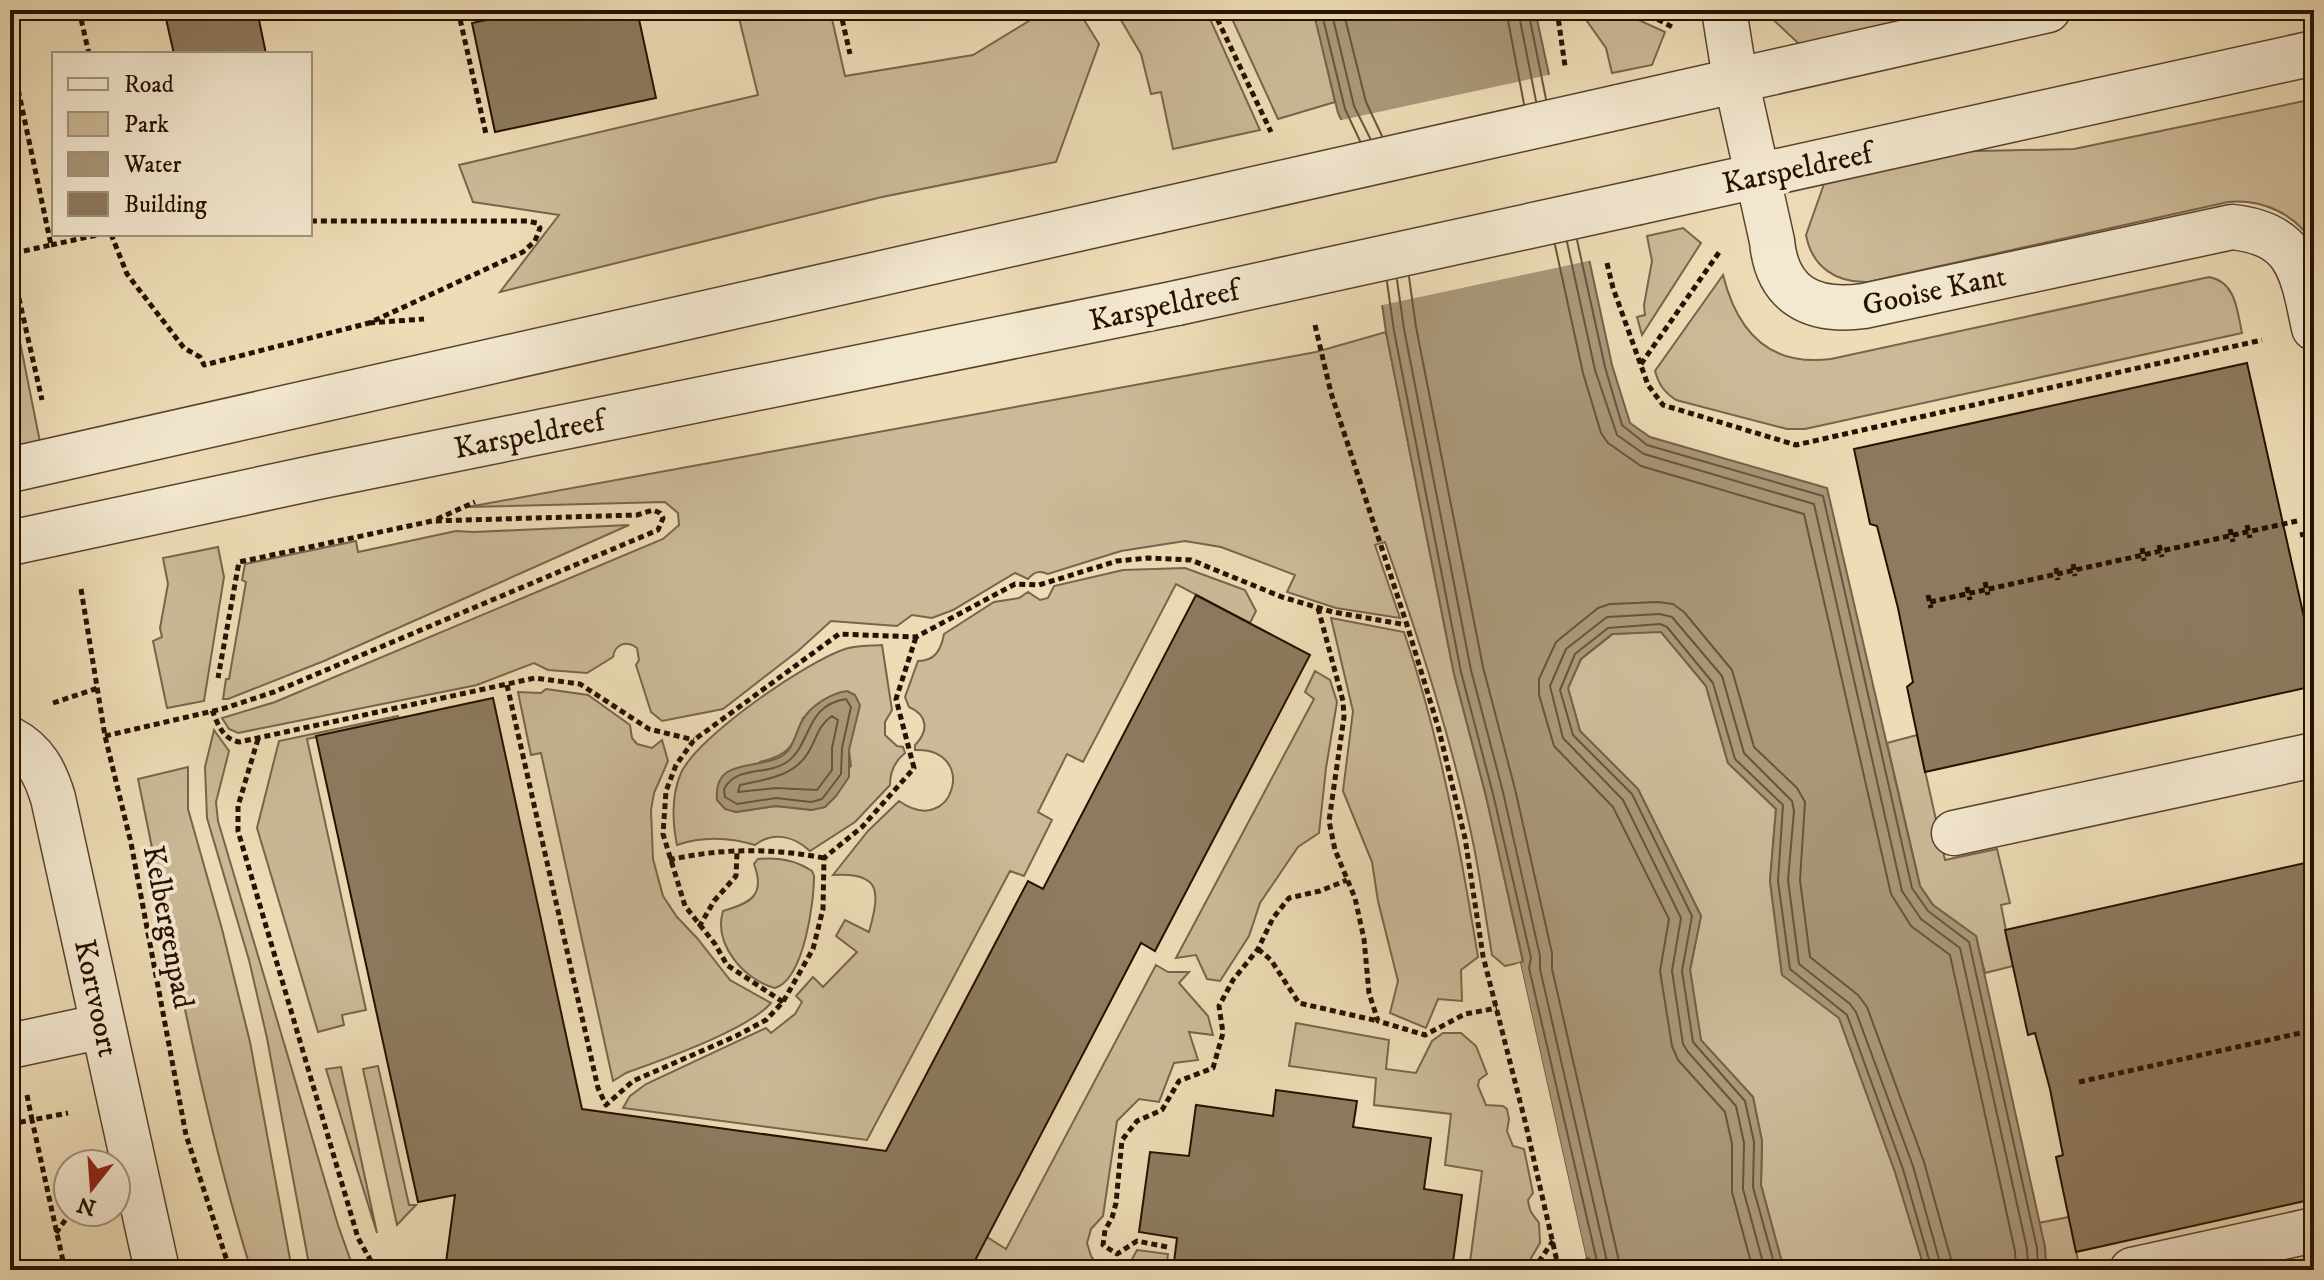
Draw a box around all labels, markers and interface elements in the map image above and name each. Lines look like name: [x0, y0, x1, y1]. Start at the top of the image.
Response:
legend: [52, 52, 312, 236]
text: Road: [124, 70, 174, 100]
text: Park: [124, 110, 169, 140]
street label: Karspeldreef: [1719, 135, 1880, 203]
text: Water: [123, 150, 181, 180]
text: Building: [124, 190, 207, 220]
street label: Gooise Kant: [1859, 258, 2009, 325]
street label: Karspeldreef: [1086, 272, 1247, 340]
street label: Karspeldreef: [451, 402, 612, 468]
street label: Kelbergenpad: [134, 843, 201, 1012]
street label: Kortvoort: [65, 936, 126, 1060]
north arrow: [52, 1148, 132, 1228]
text: N: [74, 1190, 99, 1221]

